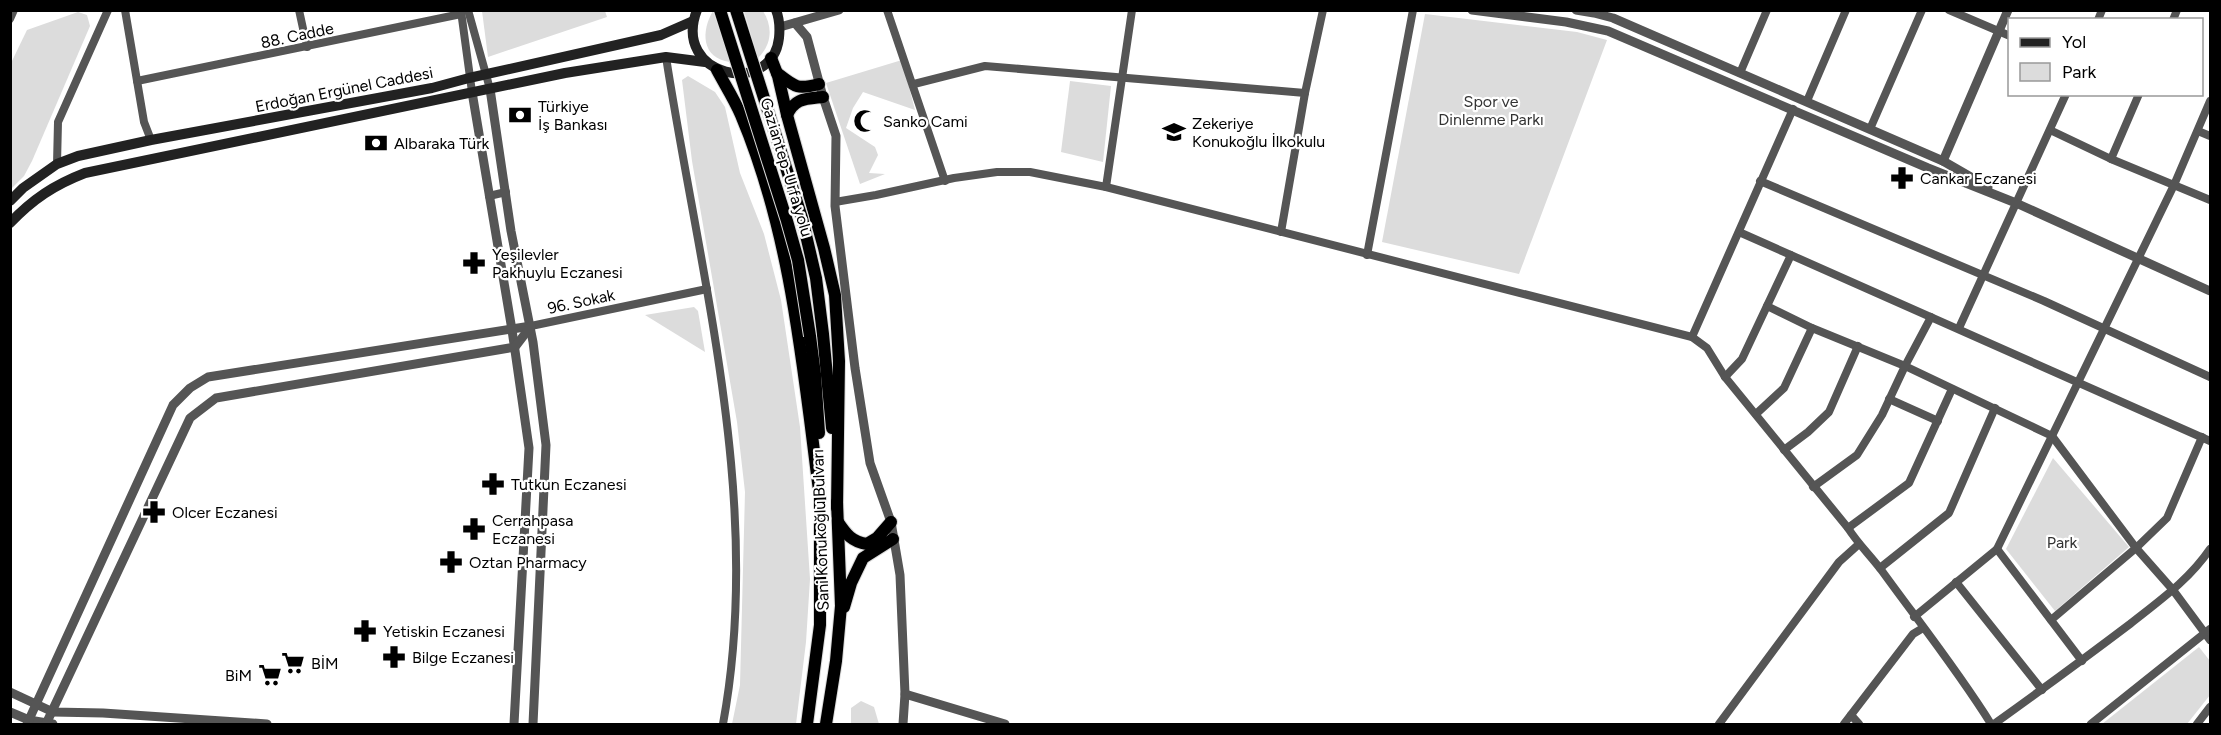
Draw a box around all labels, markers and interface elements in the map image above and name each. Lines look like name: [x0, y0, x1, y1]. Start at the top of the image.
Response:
street label: 88. Cadde: [259, 18, 336, 52]
legend: [2008, 18, 2203, 96]
text: Yol: [2062, 31, 2086, 53]
text: Park: [2062, 61, 2097, 83]
street label: Erdoğan Ergünel Caddesi: [254, 63, 435, 116]
park label: Spor ve Dinlenme Parkı: [1438, 92, 1544, 129]
street label: Gaziantep-Urfa yolu: [756, 95, 817, 239]
place label: Türkiye İş Bankası: [538, 97, 608, 134]
bank icon: Türkiye İş Bankası: [507, 102, 533, 128]
mosque icon: Sanko Cami: [852, 108, 878, 134]
place label: Sanko Cami: [883, 112, 968, 131]
place label: Zekeriye Konukoğlu İlkokulu: [1192, 114, 1325, 151]
school or university icon: Zekeriye Konukoğlu İlkokulu: [1161, 119, 1187, 145]
bank icon: Albaraka Türk: [363, 130, 389, 156]
place label: Albaraka Türk: [394, 134, 490, 153]
pharmacy icon: Cankar Eczanesi: [1889, 165, 1915, 191]
place label: Cankar Eczanesi: [1920, 169, 2037, 188]
place label: Yeşilevler Pakhuylu Eczanesi: [492, 245, 623, 282]
pharmacy icon: Yeşilevler Pakhuylu Eczanesi: [461, 250, 487, 276]
street label: 96. Sokak: [546, 285, 617, 318]
street label: Sani Konukoğlu Bulvarı: [808, 449, 833, 611]
pharmacy icon: Tutkun Eczanesi: [480, 471, 506, 497]
place label: Tutkun Eczanesi: [511, 475, 627, 494]
pharmacy icon: Olcer Eczanesi: [141, 499, 167, 525]
place label: Olcer Eczanesi: [172, 503, 278, 522]
place label: Cerrahpasa Eczanesi: [492, 511, 573, 548]
pharmacy icon: Cerrahpasa Eczanesi: [461, 516, 487, 542]
park label: Park: [2047, 533, 2077, 552]
pharmacy icon: Oztan Pharmacy: [438, 549, 464, 575]
place label: Oztan Pharmacy: [469, 553, 587, 572]
pharmacy icon: Yetiskin Eczanesi: [352, 618, 378, 644]
place label: Yetiskin Eczanesi: [383, 622, 505, 641]
pharmacy icon: Bilge Eczanesi: [381, 644, 407, 670]
place label: Bilge Eczanesi: [412, 648, 514, 667]
supermarket icon: BİM: [280, 650, 306, 676]
place label: BİM: [311, 654, 339, 673]
supermarket icon: BiM: [257, 662, 283, 688]
place label: BiM: [225, 666, 252, 685]

